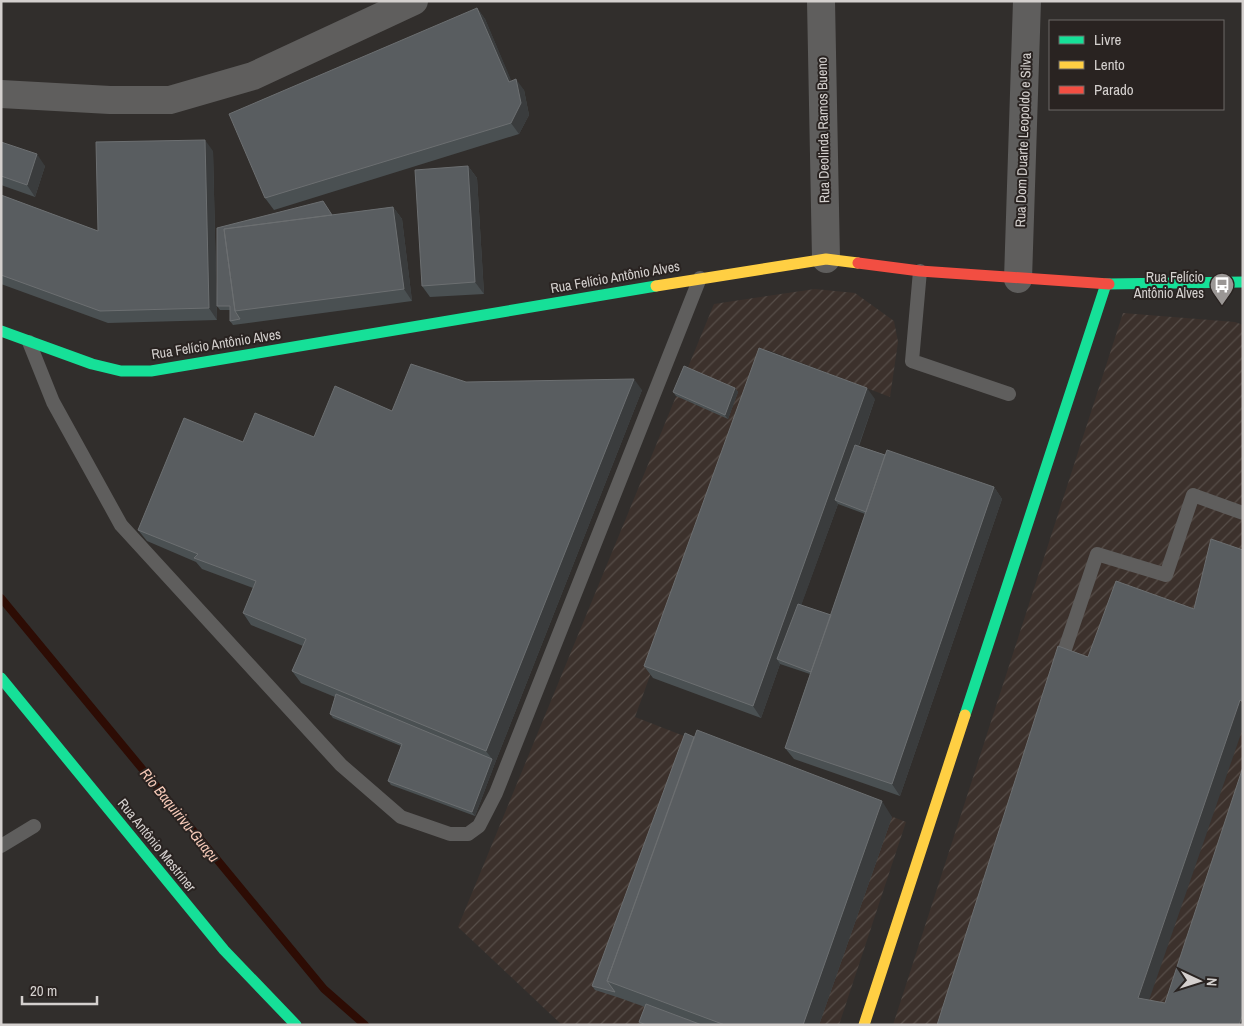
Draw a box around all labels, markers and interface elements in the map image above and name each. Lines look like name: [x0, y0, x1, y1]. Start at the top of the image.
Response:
legend: [1049, 20, 1224, 110]
text: Livre: [1094, 29, 1122, 50]
street label: Rua Dom Duarte Leopoldo e Silva: [1011, 52, 1035, 228]
text: Lento: [1094, 54, 1125, 75]
street label: Rua Deolinda Ramos Bueno: [813, 57, 833, 203]
text: Parado: [1094, 79, 1134, 100]
street label: Rua Felício Antônio Alves: [549, 257, 681, 297]
place label: Rua Felício Antônio Alves: [1133, 268, 1204, 302]
bus stop icon: Rua Felício Antônio Alves: [1209, 272, 1235, 306]
street label: Rua Felício Antônio Alves: [150, 325, 282, 363]
water label: Rio Baquirivu-Guaçu: [135, 763, 225, 867]
street label: Rua Antônio Mestriner: [114, 795, 200, 895]
north arrow: [1174, 956, 1224, 1006]
scale bar: [22, 974, 98, 1006]
text: N: [1203, 977, 1221, 987]
text: 20 m: [30, 980, 57, 1001]

